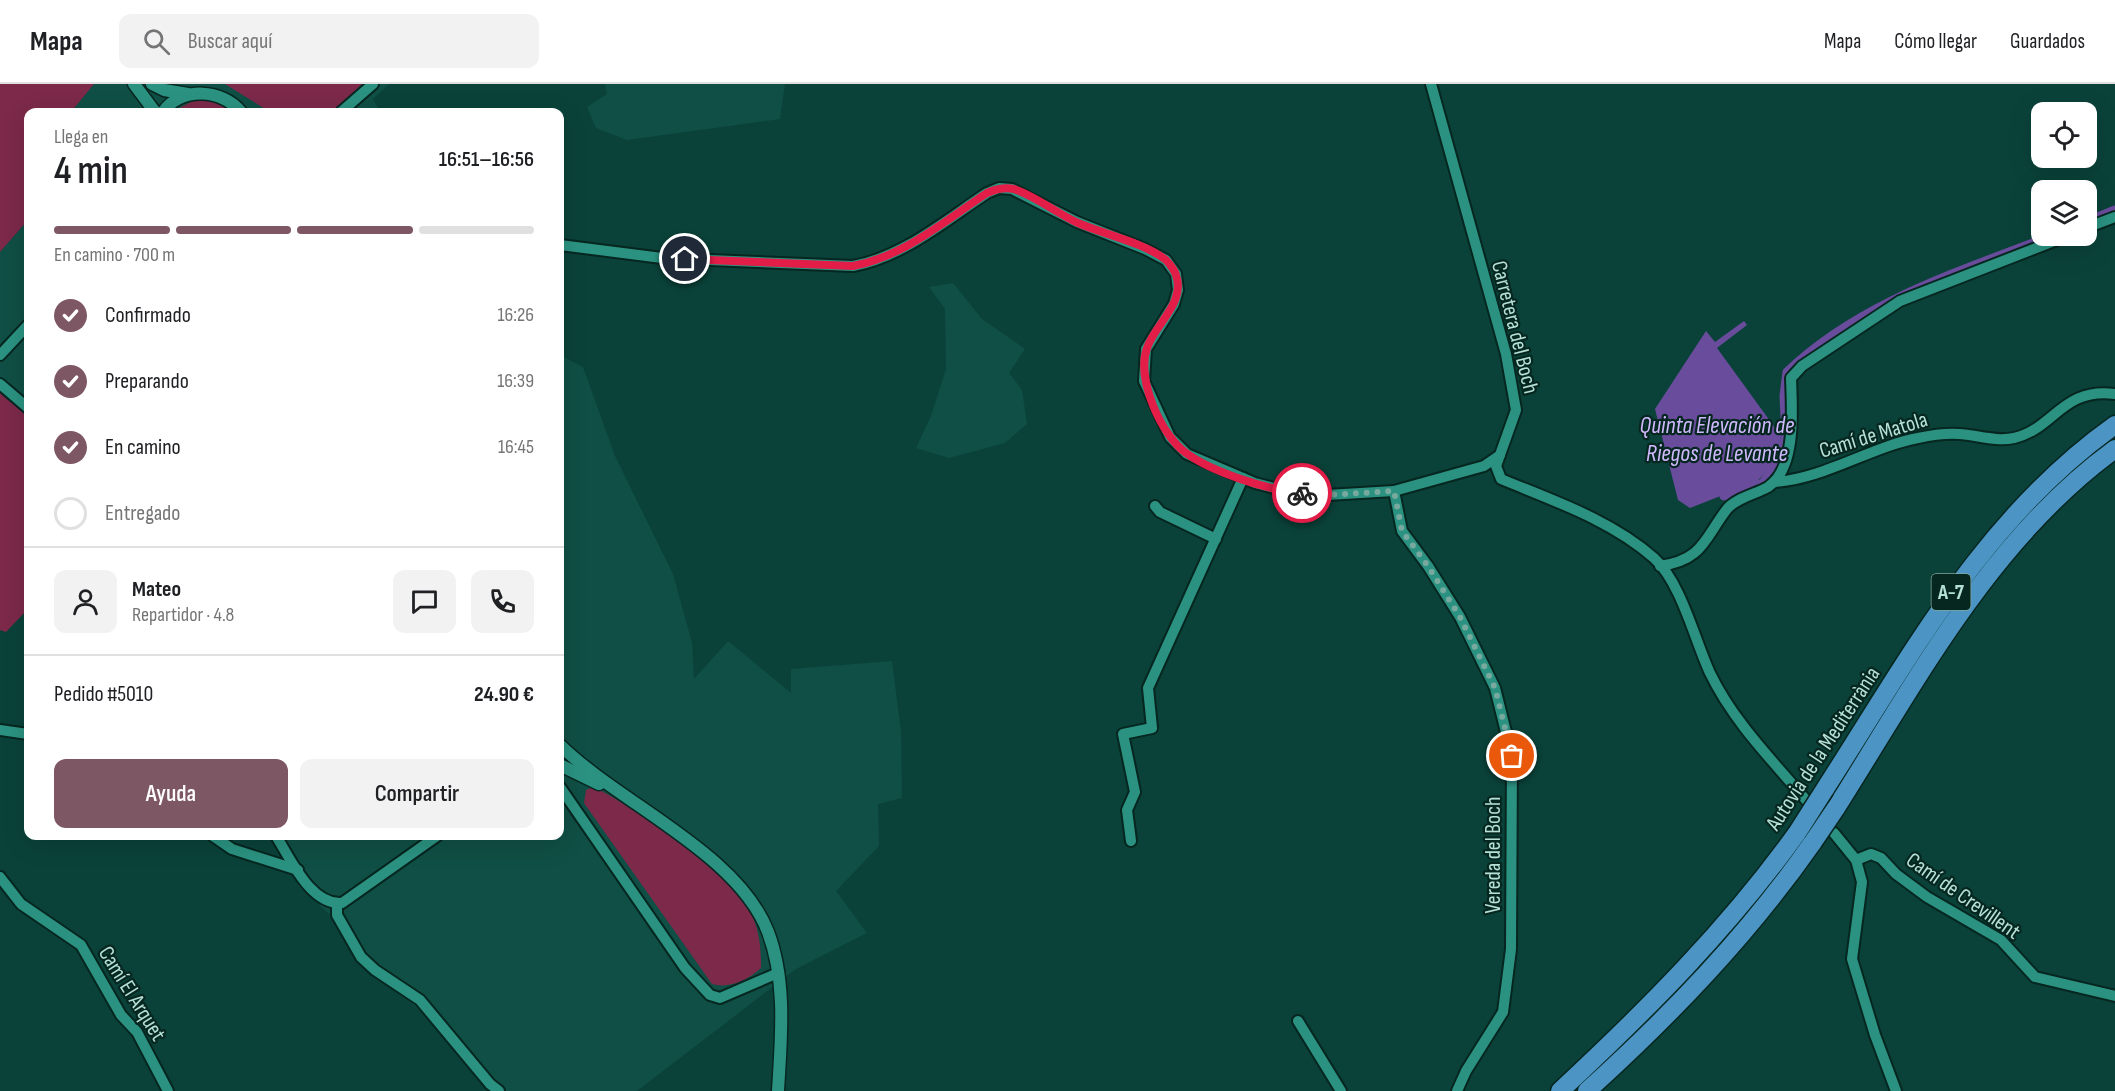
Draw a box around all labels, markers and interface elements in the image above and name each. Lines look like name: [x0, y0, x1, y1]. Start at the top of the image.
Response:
search box: [119, 14, 539, 68]
text: Mapa: [30, 25, 83, 58]
icon: search: [140, 25, 173, 58]
text: Buscar aquí: [188, 28, 272, 55]
text: Mapa: [1824, 29, 1861, 54]
text: Cómo llegar: [1894, 29, 1977, 54]
text: Guardados: [2010, 29, 2085, 54]
map controls: [2031, 102, 2097, 246]
button: locate: [2031, 102, 2097, 168]
text: Llega en: [54, 125, 108, 149]
text: 16:51–16:56: [439, 146, 534, 173]
text: 4 min: [54, 148, 128, 195]
button: layers: [2031, 180, 2097, 246]
pin: [659, 233, 710, 284]
icon: home: [668, 242, 701, 275]
text: En camino · 700 m: [54, 243, 175, 267]
street label: Carretera del Boch: [1485, 258, 1544, 397]
icon: check: [54, 299, 87, 332]
text: Confirmado: [105, 302, 191, 329]
text: 16:26: [497, 303, 534, 327]
icon: check: [54, 365, 87, 398]
text: Preparando: [105, 368, 189, 395]
text: 16:39: [497, 369, 534, 393]
street label: Camí de Matola: [1816, 406, 1931, 465]
water label: Quinta Elevación de Riegos de Levante: [1640, 411, 1794, 468]
icon: check: [54, 431, 87, 464]
text: En camino: [105, 434, 181, 461]
text: 16:45: [498, 435, 534, 459]
courier: [1272, 463, 1332, 523]
icon: bike: [1286, 477, 1319, 510]
text: Entregado: [105, 500, 180, 527]
button: person: [54, 570, 117, 633]
button: chat: [393, 570, 456, 633]
button: phone: [471, 570, 534, 633]
road number: A-7: [1932, 574, 1970, 610]
text: Mateo: [132, 576, 181, 603]
text: Repartidor · 4.8: [132, 603, 234, 627]
street label: Autovia de la Mediterrània: [1760, 662, 1886, 836]
text: Pedido #5010: [54, 681, 153, 708]
text: 24.90 €: [474, 681, 534, 708]
pin: [1486, 730, 1537, 781]
icon: bag: [1495, 739, 1528, 772]
button: Ayuda: [54, 759, 288, 828]
button: Compartir: [300, 759, 534, 828]
street label: Vereda del Boch: [1480, 797, 1507, 913]
street label: Camí de Crevillent: [1901, 847, 2026, 946]
street label: Camí El Arquet: [92, 941, 172, 1046]

